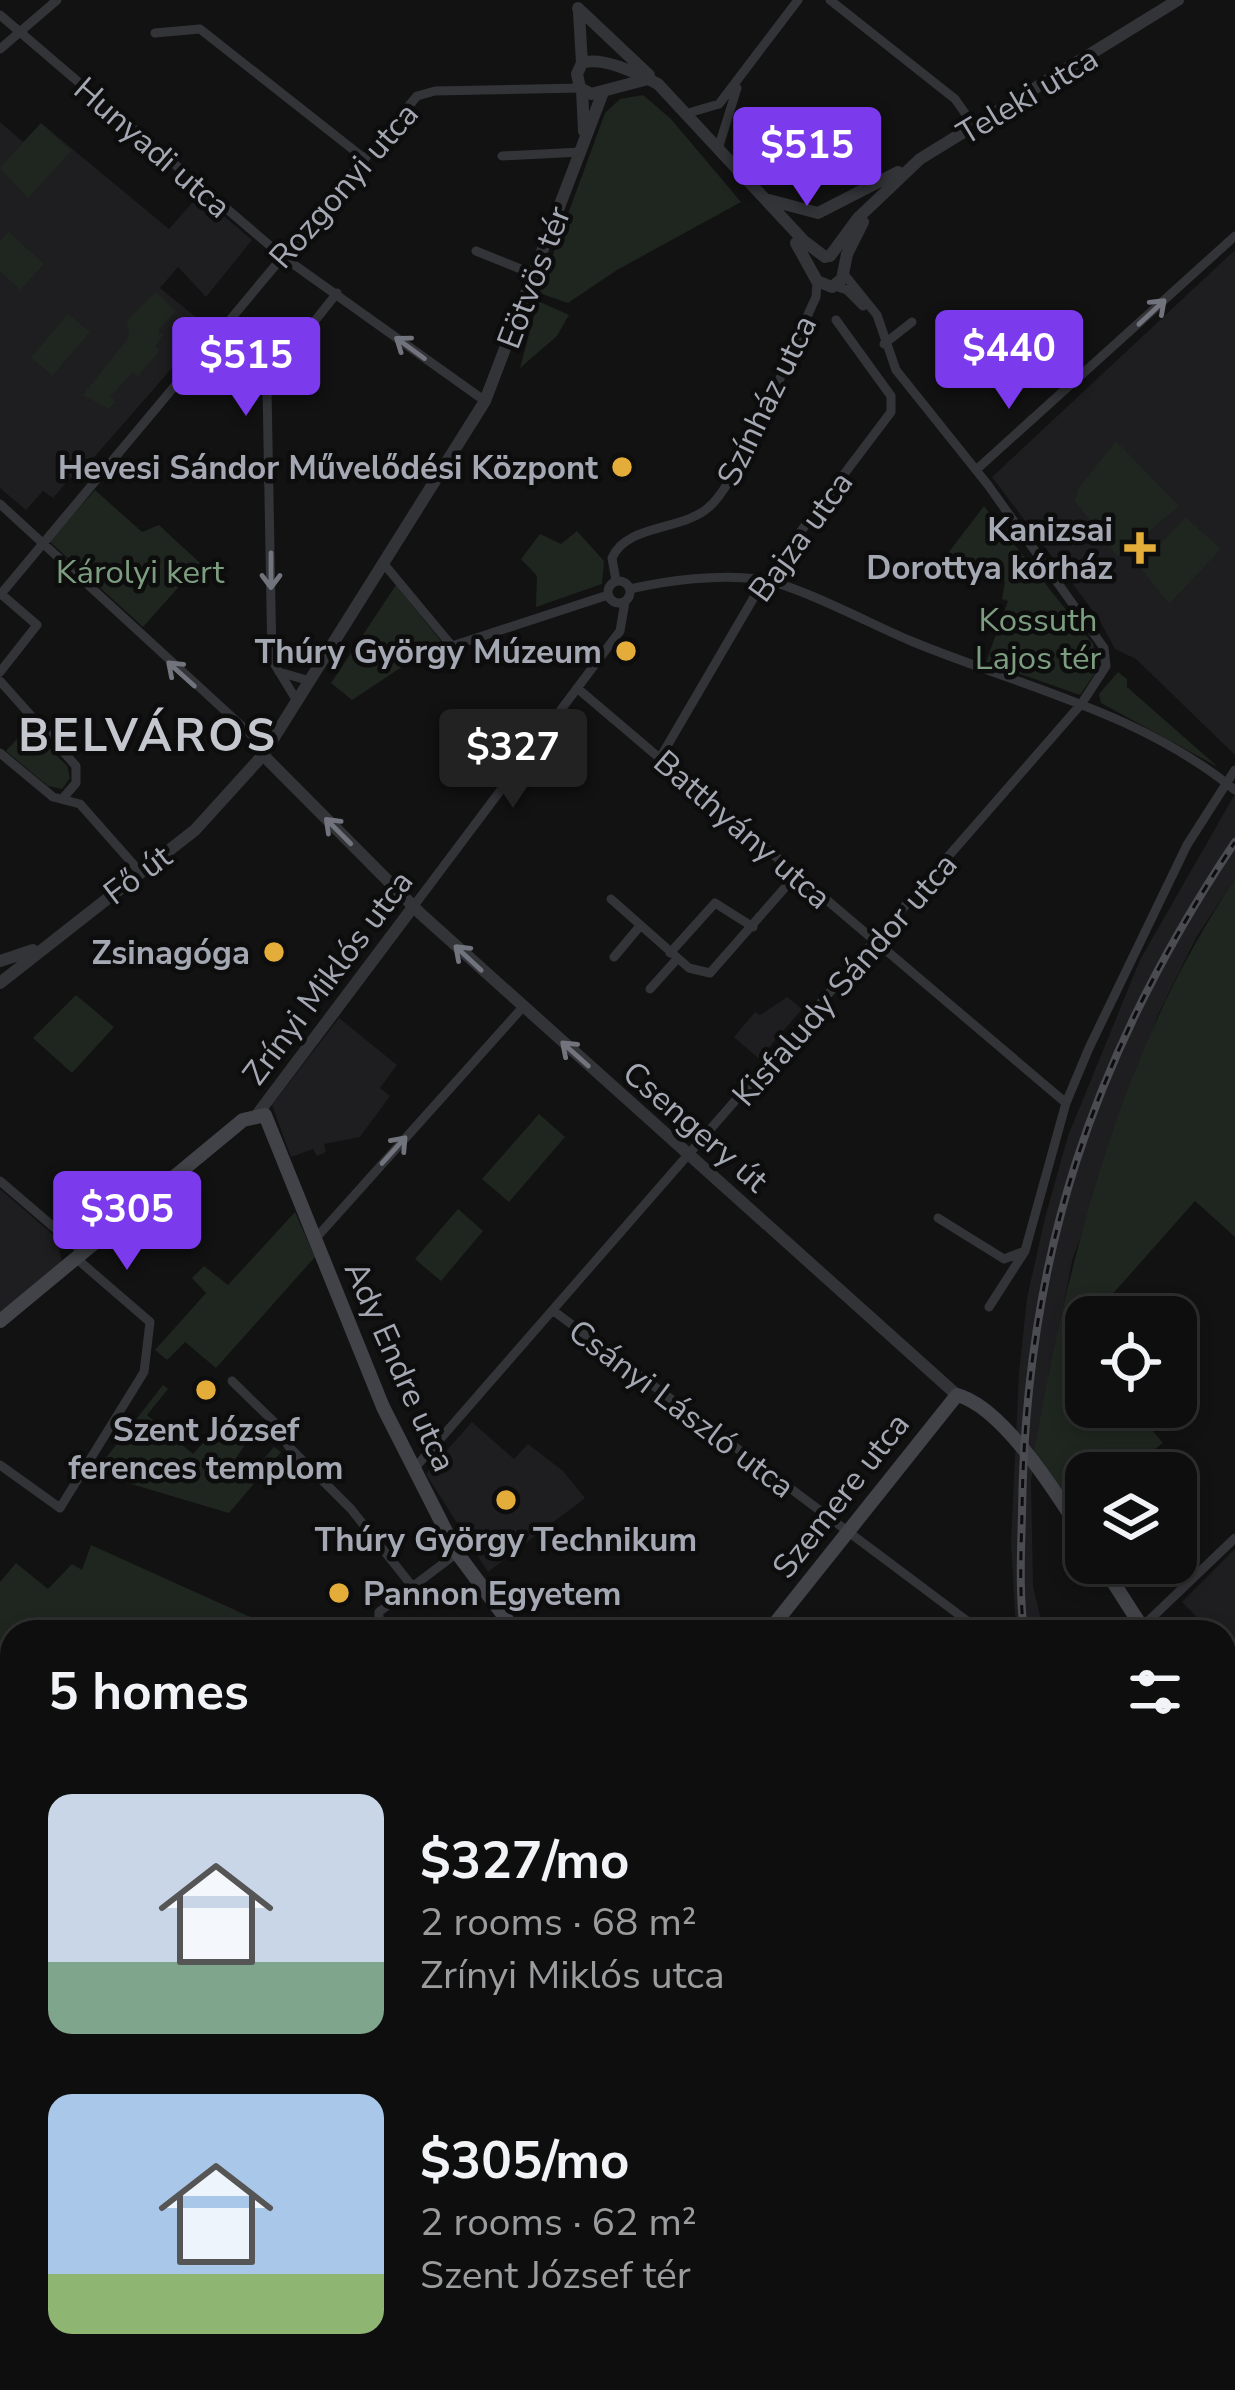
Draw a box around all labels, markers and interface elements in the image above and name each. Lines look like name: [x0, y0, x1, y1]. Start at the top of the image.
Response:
street label: Teleki utca: [949, 37, 1107, 156]
street label: Hunyadi utca: [64, 67, 240, 229]
street label: Rozgonyi utca: [259, 93, 429, 279]
pin: $515: [736, 107, 878, 209]
text: $515: [760, 119, 854, 172]
street label: Eötvös tér: [487, 200, 582, 355]
one-way arrow: [1137, 299, 1167, 326]
street label: Színház utca: [707, 308, 828, 493]
pin: $440: [938, 310, 1080, 412]
pin: $515: [175, 317, 317, 419]
text: $440: [962, 322, 1056, 375]
text: $515: [199, 329, 293, 382]
one-way arrow: [394, 336, 427, 362]
place label: Hevesi Sándor Művelődési Központ: [58, 446, 598, 491]
marker: Hevesi Sándor Művelődési Központ: [609, 454, 635, 480]
street label: Bajza utca: [739, 462, 864, 611]
place label: Kanizsai Dorottya kórház: [866, 508, 1113, 591]
marker: Kanizsai Dorottya kórház: [1124, 532, 1156, 564]
park label: Károlyi kert: [56, 550, 225, 595]
one-way arrow: [260, 551, 282, 590]
park label: Kossuth Lajos tér: [975, 598, 1102, 681]
place label: Thúry György Múzeum: [255, 630, 602, 675]
marker: Thúry György Múzeum: [613, 638, 639, 664]
one-way arrow: [167, 661, 197, 688]
district label: BELVÁROS: [18, 706, 278, 767]
pin: $327: [442, 709, 584, 811]
text: $327: [466, 721, 560, 774]
street label: Batthyány utca: [644, 740, 840, 920]
one-way arrow: [325, 817, 353, 846]
street label: Fő út: [95, 835, 181, 916]
street label: Kisfaludy Sándor utca: [722, 844, 968, 1116]
street label: Zrínyi Miklós utca: [233, 861, 424, 1094]
place label: Zsinagóga: [92, 931, 250, 976]
marker: Zsinagóga: [261, 939, 287, 965]
one-way arrow: [453, 944, 483, 972]
one-way arrow: [560, 1041, 590, 1068]
street label: Csengery út: [613, 1051, 778, 1203]
one-way arrow: [380, 1136, 407, 1166]
pin: $305: [56, 1171, 198, 1273]
text: $305: [80, 1183, 174, 1236]
street label: Ady Endre utca: [333, 1254, 466, 1479]
map controls: [1065, 1296, 1197, 1584]
button: locate: [1065, 1296, 1197, 1428]
street label: Csányi László utca: [559, 1309, 803, 1509]
marker: Szent József ferences templom: [193, 1377, 219, 1403]
street label: Szemere utca: [762, 1404, 920, 1588]
place label: Szent József ferences templom: [69, 1408, 343, 1491]
button: layers: [1065, 1452, 1197, 1584]
marker: Thúry György Technikum: [493, 1487, 519, 1513]
place label: Thúry György Technikum: [315, 1518, 697, 1563]
place label: Pannon Egyetem: [363, 1572, 621, 1617]
marker: Pannon Egyetem: [326, 1580, 352, 1606]
text: 5 homes: [48, 1657, 249, 1727]
icon: filters: [1122, 1659, 1188, 1725]
text: $327/mo: [420, 1826, 629, 1896]
icon: home: [144, 1842, 288, 1986]
text: 2 rooms · 68 m²: [420, 1896, 697, 1949]
text: Zrínyi Miklós utca: [420, 1949, 725, 2002]
text: $305/mo: [420, 2126, 629, 2196]
icon: home: [144, 2142, 288, 2286]
text: 2 rooms · 62 m²: [420, 2196, 697, 2249]
text: Szent József tér: [420, 2249, 691, 2302]

